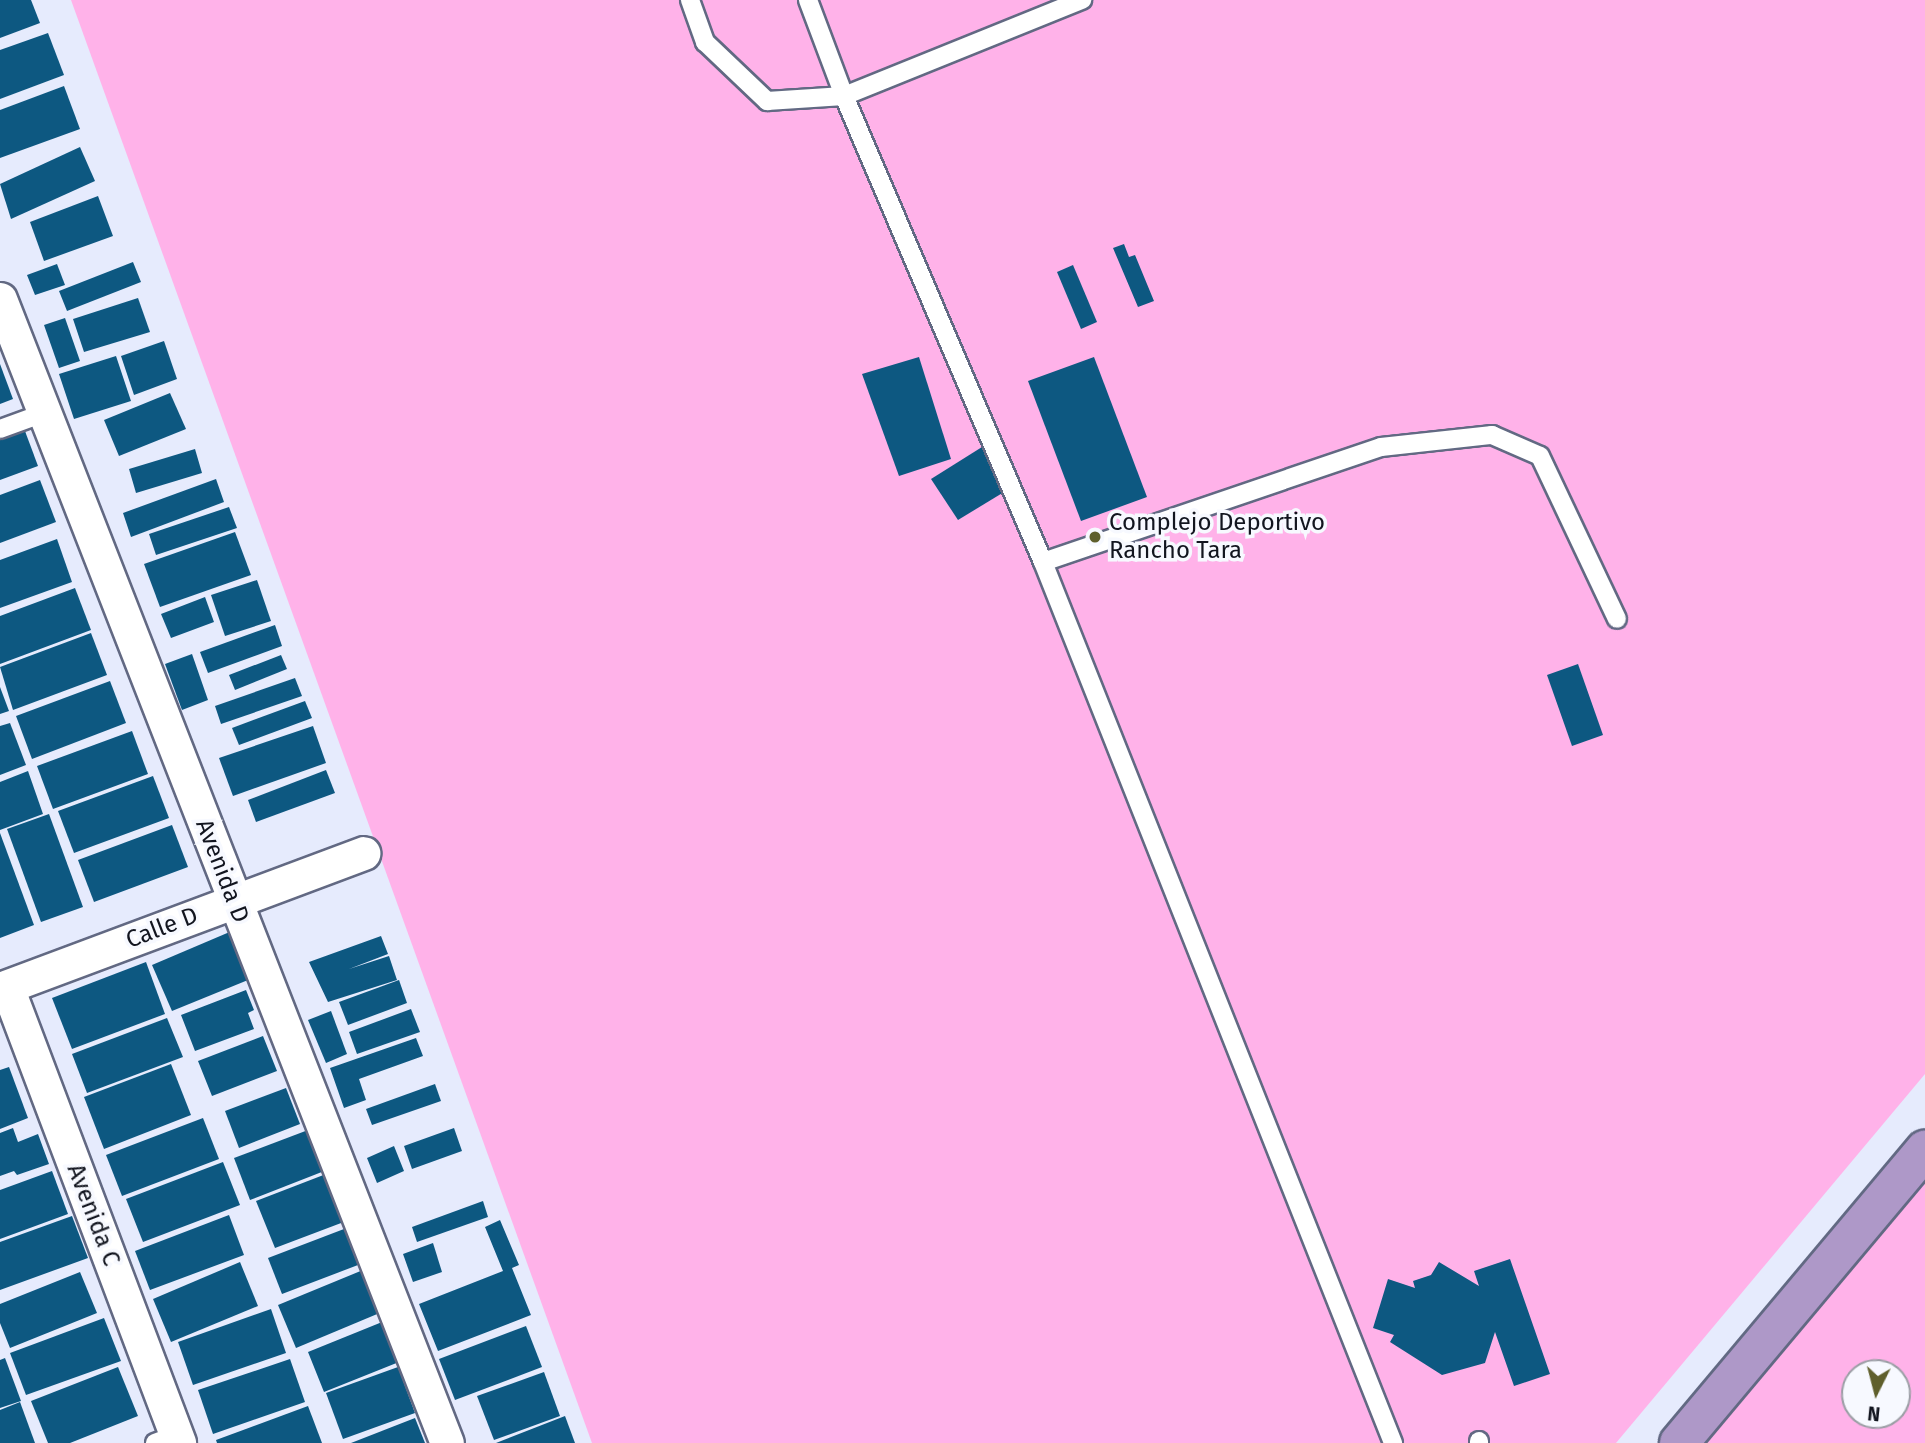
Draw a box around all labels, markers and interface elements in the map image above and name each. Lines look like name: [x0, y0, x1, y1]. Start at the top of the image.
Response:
place label: Complejo Deportivo Rancho Tara: [1109, 509, 1325, 565]
marker: Complejo Deportivo Rancho Tara: [1087, 529, 1103, 545]
street label: Avenida D: [189, 815, 255, 927]
street label: Calle D: [122, 901, 202, 955]
street label: Avenida C: [60, 1160, 126, 1270]
north arrow: [1841, 1359, 1911, 1429]
text: N: [1866, 1401, 1881, 1425]

